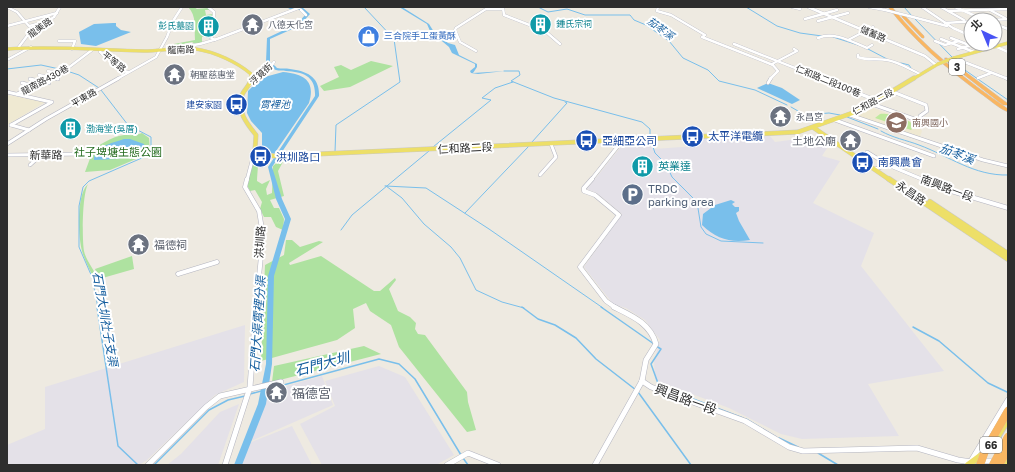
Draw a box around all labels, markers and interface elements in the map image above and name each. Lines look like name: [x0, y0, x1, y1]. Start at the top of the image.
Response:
building icon: 鍾氏宗祠: [527, 11, 553, 37]
temple icon: 八德天化宮: [239, 12, 265, 38]
north arrow: [963, 12, 1003, 52]
building icon: 彭氏墓園: [196, 13, 222, 39]
water label: 茄苳溪: [645, 14, 678, 43]
street label: 龍美路: [26, 15, 54, 40]
text: 北: [967, 16, 984, 33]
place label: 鍾氏宗祠: [556, 18, 592, 29]
place label: 八德天化宮: [268, 19, 313, 30]
place label: 彭氏墓園: [158, 20, 194, 31]
shop icon: 三合院手工蛋黃酥: [355, 23, 381, 49]
street label: 儲蓄路: [859, 23, 888, 44]
place label: 三合院手工蛋黃酥: [384, 30, 456, 41]
street label: 龍南路: [167, 44, 195, 55]
street label: 平等路: [100, 49, 128, 74]
road number: 3: [949, 59, 965, 75]
street label: 浮筧街: [247, 61, 274, 87]
street label: 龍南路430巷: [19, 62, 70, 97]
temple icon: 朝聖慈惠堂: [161, 62, 187, 88]
street label: 仁和路二段100巷: [794, 62, 862, 99]
place label: 朝聖慈惠堂: [190, 69, 235, 80]
street label: 平東路: [69, 86, 98, 109]
street label: 仁和路二段: [850, 86, 895, 117]
bus stop icon: 建安家園: [224, 92, 250, 118]
water label: 霄裡池: [260, 98, 291, 110]
place label: 建安家園: [186, 99, 222, 110]
temple icon: 永昌宮: [768, 104, 794, 130]
school or university icon: 南興國小: [883, 110, 909, 136]
place label: 永昌宮: [796, 111, 823, 122]
building icon: 渤海堂(吳厝): [57, 116, 83, 142]
place label: 南興國小: [912, 117, 948, 128]
place label: 渤海堂(吳厝): [86, 123, 138, 134]
bus stop icon: 太平洋電纜: [680, 123, 706, 149]
bus stop icon: 亞細亞公司: [574, 128, 600, 154]
temple icon: 土地公廟: [838, 128, 864, 154]
place label: 太平洋電纜: [708, 129, 763, 142]
place label: 亞細亞公司: [602, 134, 657, 147]
place label: 土地公廟: [792, 134, 836, 147]
street label: 仁和路二段: [437, 140, 493, 155]
water label: 茄苳溪: [938, 140, 979, 168]
bus stop icon: 洪圳路口: [248, 144, 274, 170]
park label: 社子埤塘生態公園: [74, 145, 162, 158]
street label: 新華路: [29, 148, 63, 161]
bus stop icon: 南興農會: [849, 149, 875, 175]
place label: 洪圳路口: [276, 150, 320, 163]
building icon: 英業達: [630, 153, 656, 179]
place label: 南興農會: [878, 155, 922, 168]
place label: 英業達: [658, 159, 691, 172]
street label: 南興路一段: [919, 172, 975, 203]
street label: 永昌路: [894, 178, 929, 207]
parking icon: TRDC parking area: [620, 182, 646, 208]
place label: TRDC parking area: [648, 182, 714, 208]
street label: 洪圳路: [252, 225, 267, 259]
temple icon: 福德祠: [126, 232, 152, 258]
place label: 福德祠: [154, 238, 187, 251]
water label: 石門大圳社子支渠: [90, 270, 122, 369]
water label: 石門大渠霄裡分渠: [247, 274, 268, 372]
water label: 石門大圳: [293, 348, 353, 379]
temple icon: 福德宮: [264, 380, 290, 406]
street label: 興昌路一段: [653, 380, 719, 418]
place label: 福德宮: [292, 385, 331, 401]
road number: 66: [980, 437, 1002, 453]

